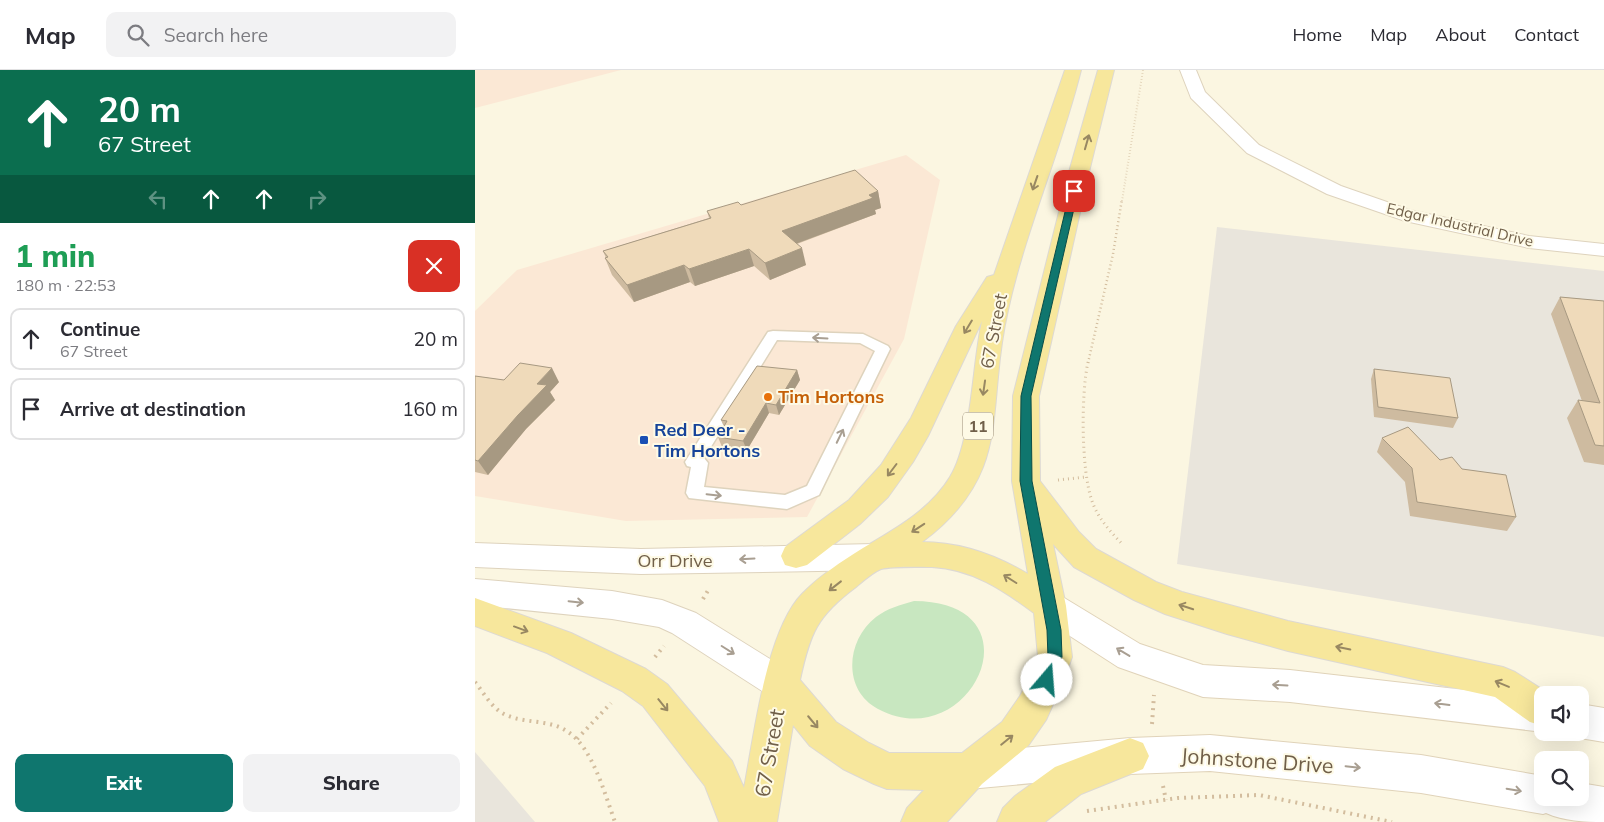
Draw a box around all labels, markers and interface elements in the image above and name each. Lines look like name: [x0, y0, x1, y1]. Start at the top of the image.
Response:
search box: [106, 12, 456, 57]
text: Map: [25, 20, 76, 50]
icon: search: [124, 21, 152, 49]
text: Search here: [164, 23, 268, 47]
text: Home: [1292, 23, 1342, 46]
text: Map: [1370, 23, 1407, 46]
text: About: [1435, 23, 1486, 46]
text: Contact: [1514, 23, 1579, 46]
text: 20 m: [98, 87, 181, 131]
icon: ahead: [15, 90, 80, 155]
text: 67 Street: [98, 130, 191, 158]
one-way arrow: [1083, 135, 1093, 151]
pin: [1053, 170, 1095, 212]
one-way arrow: [1030, 174, 1039, 190]
icon: arrive: [1060, 177, 1088, 205]
icon: left: [144, 185, 172, 213]
icon: ahead: [197, 185, 225, 213]
icon: ahead: [250, 185, 278, 213]
icon: right: [303, 185, 331, 213]
street label: Edgar Industrial Drive: [1385, 198, 1535, 251]
text: 1 min: [15, 237, 95, 275]
button: close: [408, 240, 460, 292]
text: 180 m · 22:53: [15, 275, 116, 295]
street label: 67 Street: [975, 291, 1012, 370]
text: Continue: [60, 317, 140, 341]
one-way arrow: [963, 319, 973, 333]
icon: ahead: [17, 325, 45, 353]
text: 20 m: [414, 327, 458, 351]
one-way arrow: [813, 333, 829, 342]
text: 67 Street: [60, 341, 128, 361]
one-way arrow: [978, 379, 988, 395]
place label: Tim Hortons: [778, 385, 884, 408]
marker: Tim Hortons: [762, 391, 774, 403]
icon: arrive: [17, 395, 45, 423]
text: Arrive at destination: [60, 397, 246, 421]
text: 160 m: [402, 397, 458, 421]
road number: 11: [963, 412, 993, 440]
place label: Red Deer - Tim Hortons: [654, 418, 760, 462]
one-way arrow: [835, 429, 845, 444]
marker: Red Deer - Tim Hortons: [638, 434, 650, 446]
one-way arrow: [887, 463, 898, 476]
one-way arrow: [705, 490, 721, 499]
one-way arrow: [911, 523, 925, 533]
street label: Orr Drive: [637, 549, 713, 572]
one-way arrow: [739, 555, 755, 564]
one-way arrow: [1004, 574, 1018, 584]
one-way arrow: [828, 581, 842, 591]
one-way arrow: [567, 597, 583, 606]
one-way arrow: [1179, 601, 1195, 611]
one-way arrow: [513, 625, 528, 634]
one-way arrow: [1336, 643, 1352, 652]
one-way arrow: [720, 646, 734, 656]
one-way arrow: [1117, 647, 1131, 657]
position arrow: [1020, 653, 1072, 705]
one-way arrow: [1494, 679, 1509, 688]
one-way arrow: [1273, 681, 1289, 690]
map controls: [1534, 686, 1589, 806]
button: sound: [1534, 686, 1589, 741]
one-way arrow: [657, 698, 668, 711]
one-way arrow: [1434, 699, 1450, 709]
street label: 67 Street: [749, 707, 790, 799]
one-way arrow: [807, 716, 819, 729]
one-way arrow: [1001, 735, 1014, 746]
street label: Johnstone Drive: [1180, 742, 1334, 778]
button: search: [1534, 751, 1589, 806]
button: Exit: [15, 754, 233, 812]
button: Share: [243, 754, 460, 812]
one-way arrow: [1344, 762, 1360, 772]
one-way arrow: [1505, 785, 1521, 795]

